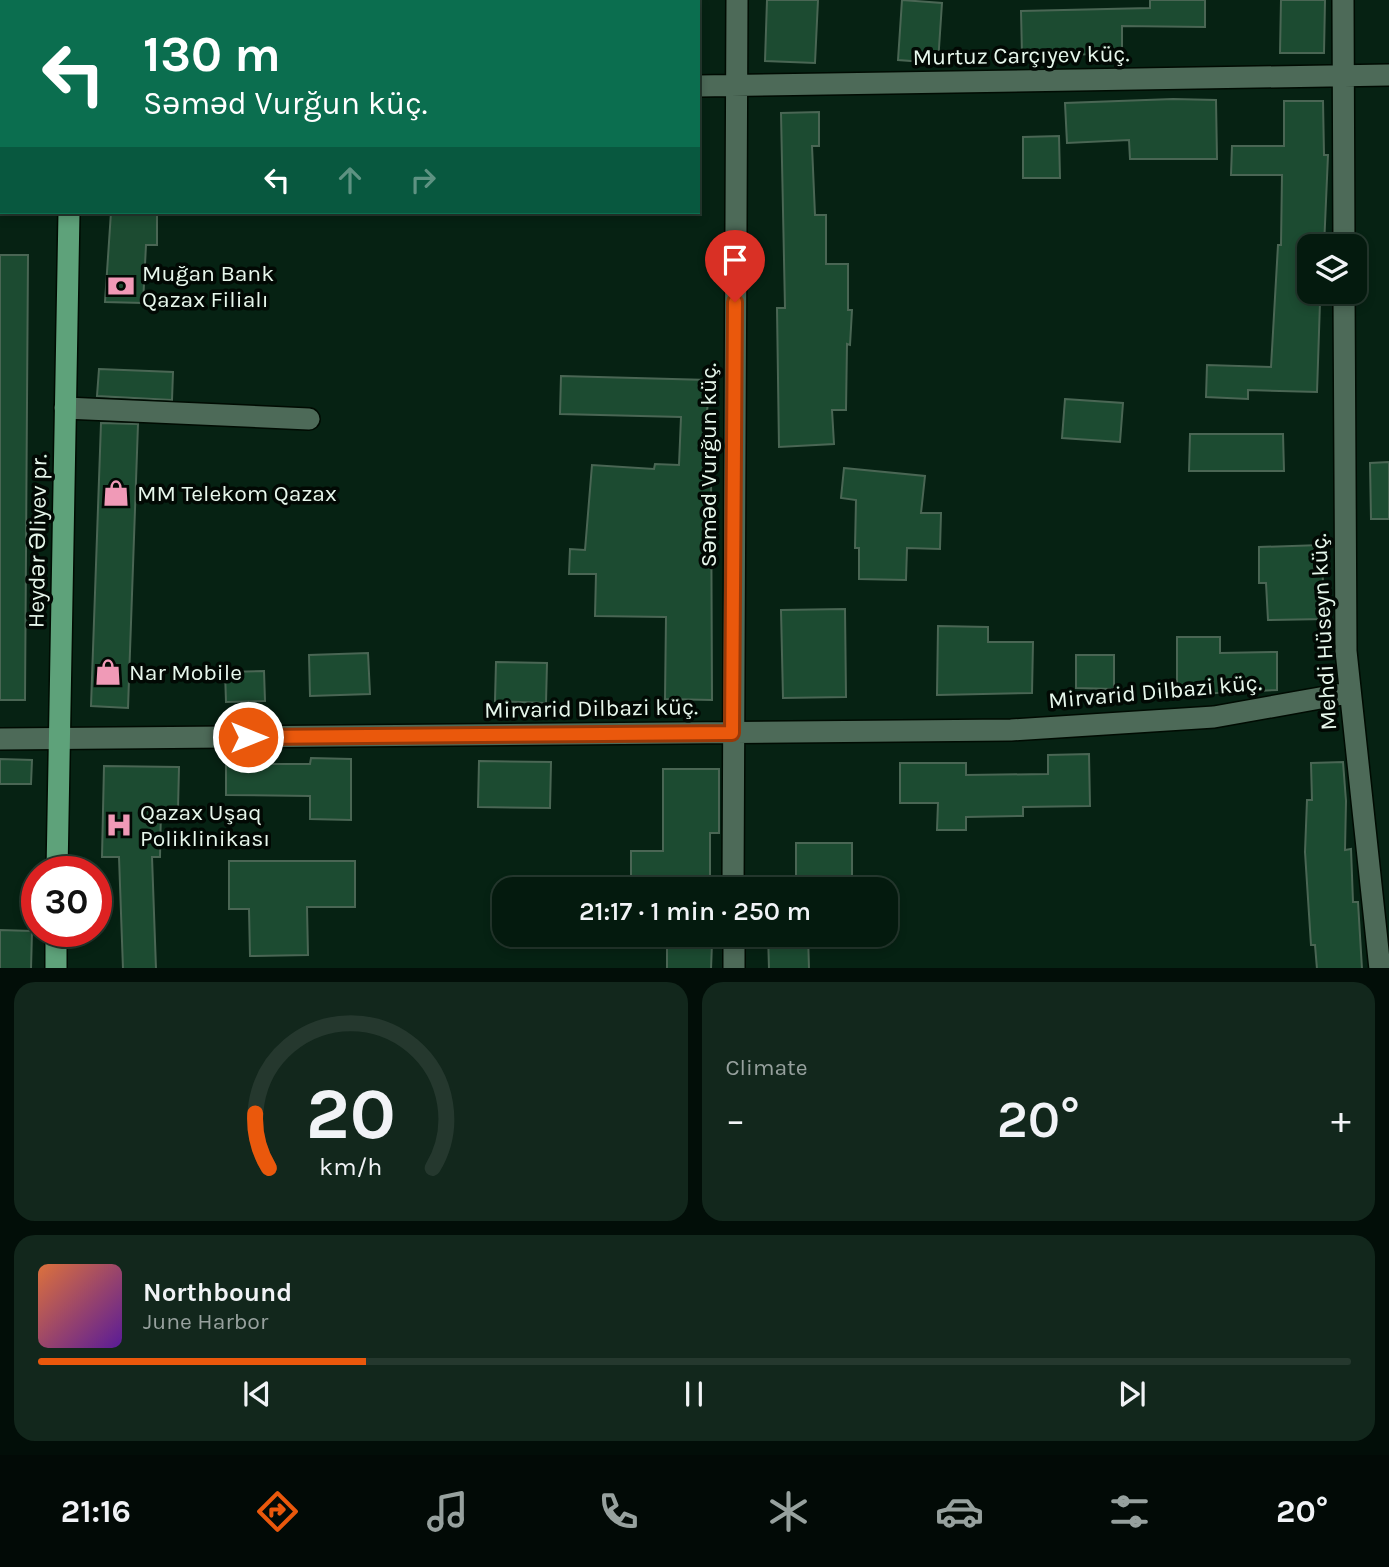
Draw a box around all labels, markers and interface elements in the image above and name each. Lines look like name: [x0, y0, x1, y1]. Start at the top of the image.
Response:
text: 130 m: [143, 26, 281, 83]
icon: left: [28, 28, 119, 119]
street label: Murtuz Carçıyev küç.: [912, 40, 1130, 71]
text: Səməd Vurğun küç.: [143, 85, 427, 122]
icon: left: [258, 161, 296, 199]
icon: ahead: [331, 161, 369, 199]
icon: right: [404, 161, 442, 199]
pin: [705, 230, 765, 302]
map controls: [1297, 234, 1367, 304]
button: layers: [1297, 234, 1367, 304]
icon: arrive: [716, 241, 754, 279]
place label: Muğan Bank Qazax Filialı: [142, 260, 274, 313]
bank icon: Muğan Bank Qazax Filialı: [106, 271, 136, 301]
street label: Səməd Vurğun küç.: [695, 363, 722, 567]
street label: Heydər Əliyev pr.: [22, 454, 53, 628]
shop icon: MM Telekom Qazax: [101, 478, 131, 508]
place label: MM Telekom Qazax: [137, 480, 337, 507]
street label: Mehdi Hüseyn küç.: [1305, 533, 1342, 731]
shop icon: Nar Mobile: [93, 657, 123, 687]
place label: Nar Mobile: [129, 659, 242, 686]
street label: Mirvarid Dilbazi küç.: [1047, 669, 1263, 714]
street label: Mirvarid Dilbazi küç.: [484, 693, 698, 724]
position arrow: [211, 700, 285, 774]
place label: Qazax Uşaq Poliklinikası: [140, 799, 270, 852]
hospital icon: Qazax Uşaq Poliklinikası: [104, 810, 134, 840]
speed limit sign: 30: [21, 856, 112, 947]
text: 21:17 · 1 min · 250 m: [579, 896, 811, 927]
text: Climate: [726, 1054, 808, 1081]
text: 20: [306, 1071, 396, 1156]
text: 20°: [997, 1089, 1080, 1150]
text: −: [726, 1098, 745, 1143]
text: +: [1331, 1098, 1351, 1143]
text: km/h: [319, 1151, 382, 1180]
text: Northbound: [143, 1277, 292, 1308]
text: June Harbor: [143, 1308, 268, 1335]
icon: previous: [238, 1375, 276, 1413]
icon: pause: [675, 1375, 713, 1413]
icon: next: [1113, 1375, 1151, 1413]
icon: directions: [253, 1487, 302, 1536]
icon: music: [423, 1487, 472, 1536]
icon: phone: [594, 1487, 643, 1536]
icon: climate: [764, 1487, 813, 1536]
icon: car: [935, 1487, 984, 1536]
icon: filters: [1105, 1487, 1154, 1536]
text: 21:16: [61, 1493, 131, 1530]
text: 20°: [1276, 1493, 1328, 1530]

